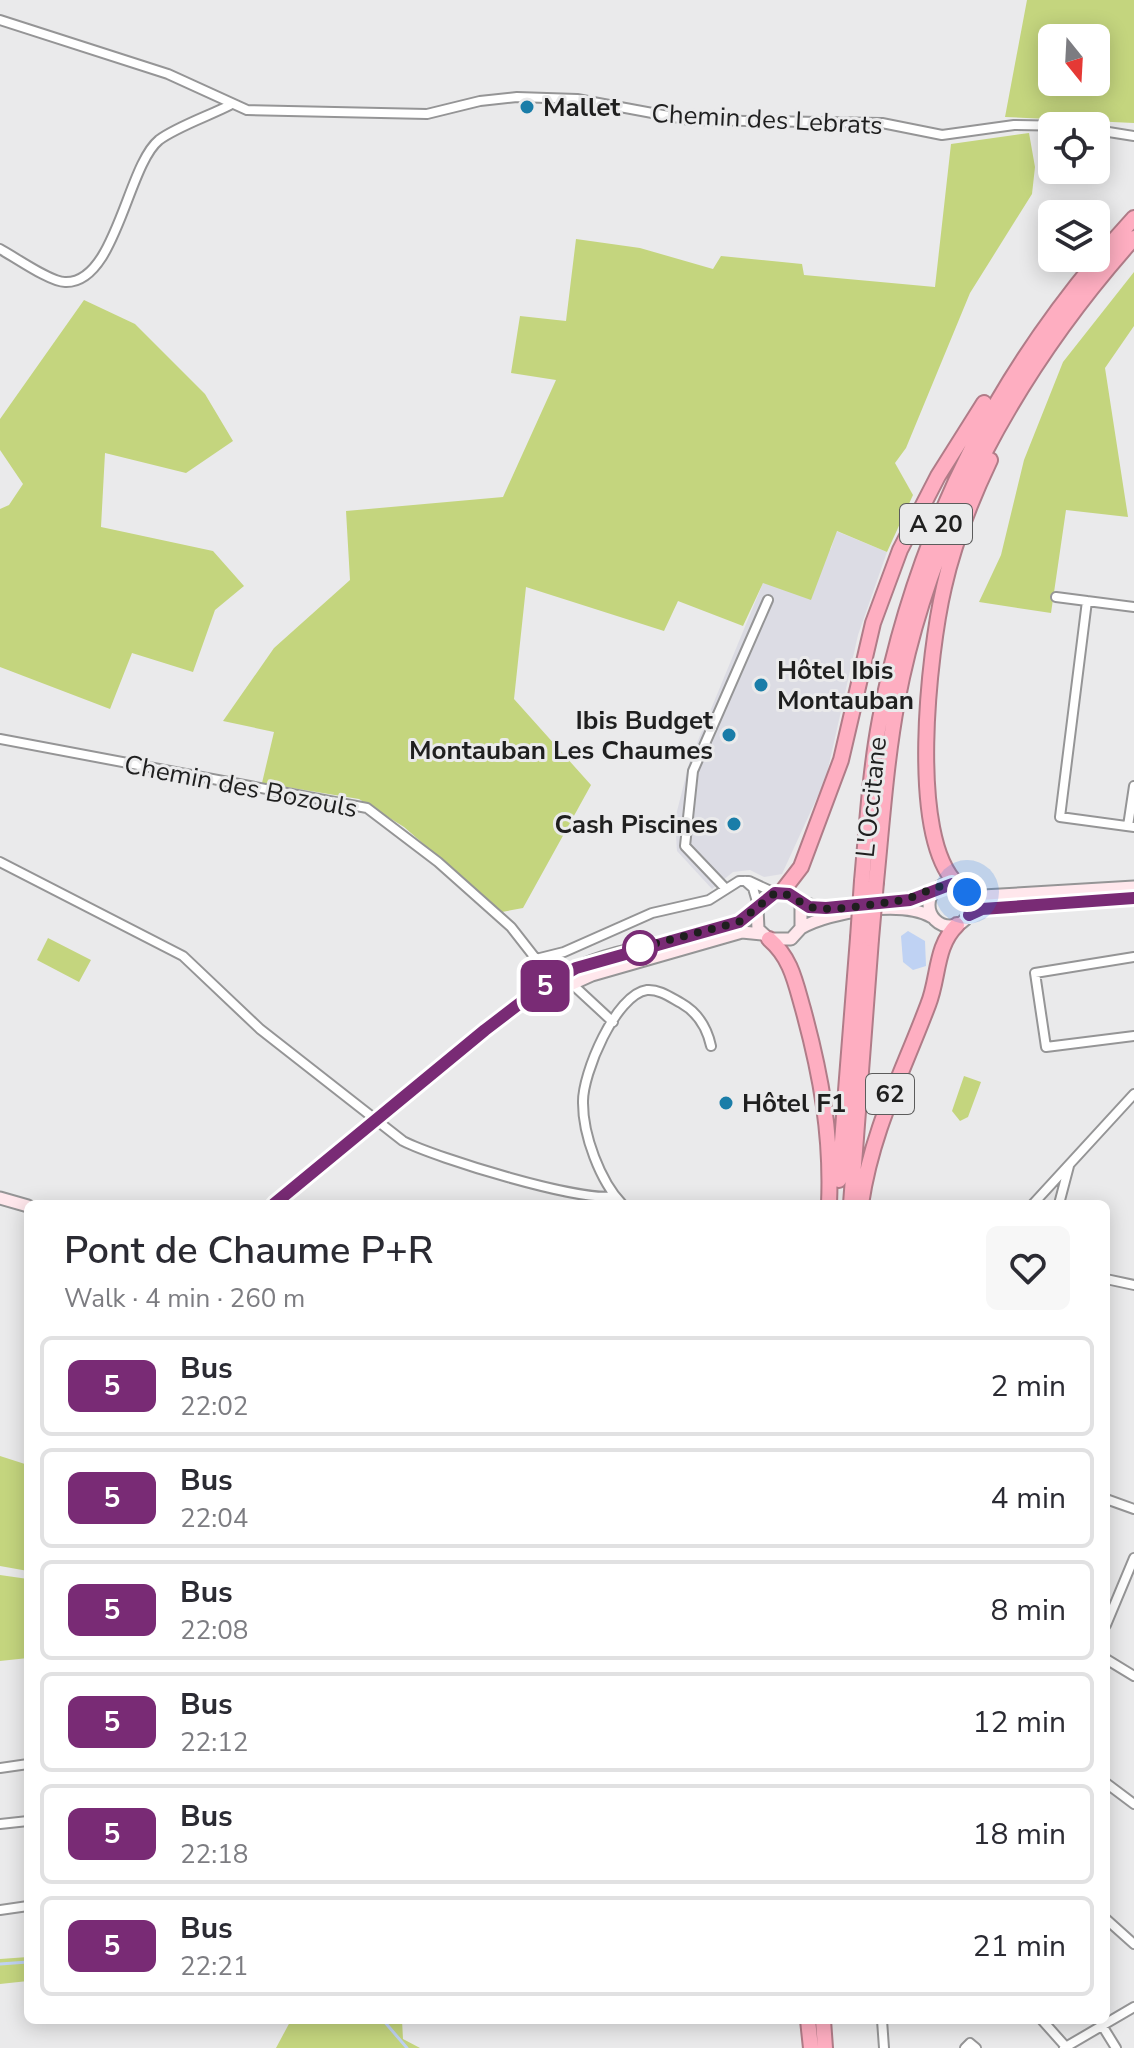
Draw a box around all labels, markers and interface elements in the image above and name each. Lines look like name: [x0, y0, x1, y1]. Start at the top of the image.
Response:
north arrow: [1038, 24, 1110, 96]
map controls: [1038, 24, 1110, 272]
place label: Mallet: [543, 90, 621, 125]
street label: Chemin des Lebrats: [650, 96, 884, 143]
marker: Mallet: [518, 98, 536, 116]
button: locate: [1038, 112, 1110, 184]
button: layers: [1038, 200, 1110, 272]
road number: A 20: [900, 504, 972, 544]
place label: Hôtel Ibis Montauban: [777, 653, 914, 718]
marker: Hôtel Ibis Montauban: [752, 676, 770, 694]
place label: Ibis Budget Montauban Les Chaumes: [409, 703, 714, 768]
marker: Ibis Budget Montauban Les Chaumes: [720, 726, 738, 744]
street label: L'Occitane: [848, 735, 895, 859]
street label: Chemin des Bozouls: [121, 747, 360, 826]
place label: Cash Piscines: [555, 807, 718, 842]
marker: Cash Piscines: [725, 815, 743, 833]
your location: [947, 872, 987, 912]
unlabelled marker: [623, 931, 657, 965]
line badge: 5: [519, 960, 571, 1012]
text: 5: [537, 967, 553, 1005]
road number: 62: [866, 1074, 914, 1114]
place label: Hôtel F1: [742, 1086, 846, 1121]
marker: Hôtel F1: [717, 1094, 735, 1112]
text: Pont de Chaume P+R: [64, 1225, 433, 1276]
button: heart: [986, 1226, 1070, 1310]
text: Walk · 4 min · 260 m: [64, 1281, 305, 1316]
text: Bus: [180, 1348, 233, 1389]
text: 2 min: [991, 1366, 1066, 1407]
text: 5: [104, 1367, 120, 1405]
text: 22:02: [180, 1389, 248, 1424]
text: Bus: [180, 1460, 233, 1501]
text: 4 min: [991, 1478, 1066, 1519]
text: 5: [104, 1479, 120, 1517]
text: 22:04: [180, 1501, 248, 1536]
text: Bus: [180, 1572, 233, 1613]
text: 8 min: [991, 1590, 1066, 1631]
text: 5: [104, 1591, 120, 1629]
text: 22:08: [180, 1613, 248, 1648]
text: Bus: [180, 1684, 233, 1725]
text: 12 min: [973, 1702, 1066, 1743]
text: 5: [104, 1703, 120, 1741]
text: 22:12: [180, 1725, 248, 1760]
text: Bus: [180, 1796, 233, 1837]
text: 18 min: [973, 1814, 1066, 1855]
text: 5: [104, 1815, 120, 1853]
text: 22:18: [180, 1837, 248, 1872]
text: Bus: [180, 1908, 233, 1949]
text: 21 min: [973, 1926, 1066, 1967]
text: 5: [104, 1927, 120, 1965]
text: 22:21: [180, 1949, 248, 1984]

